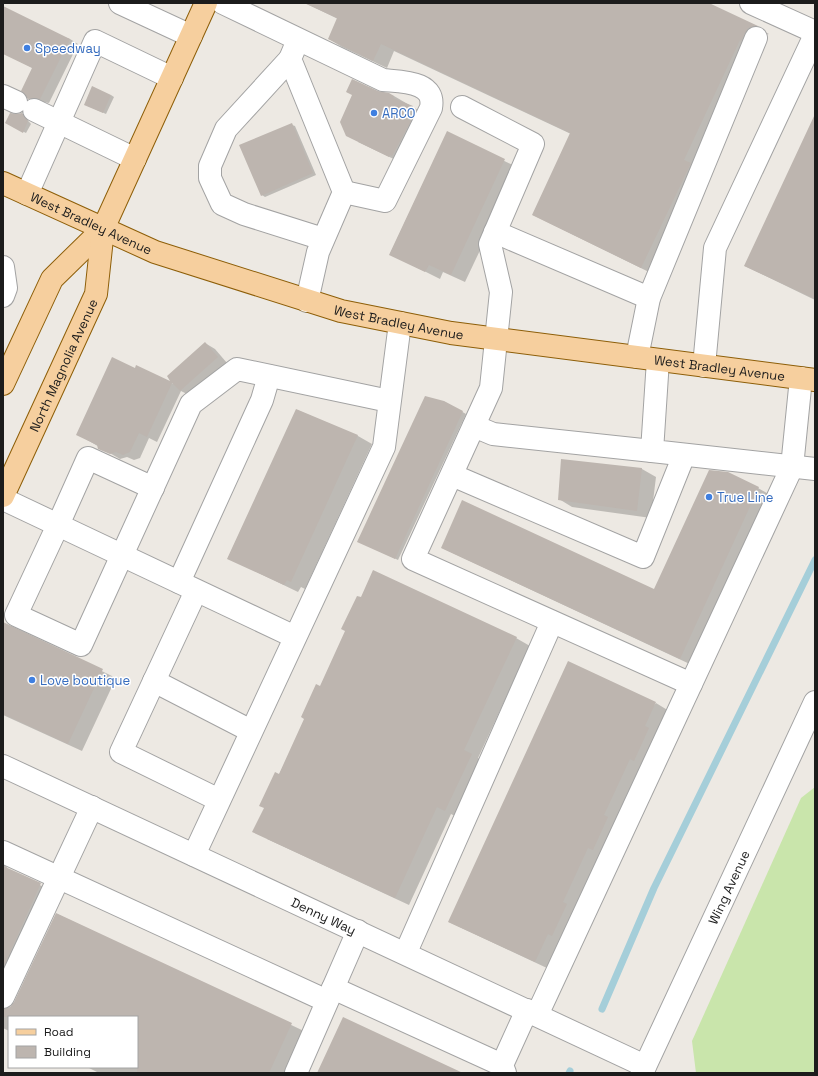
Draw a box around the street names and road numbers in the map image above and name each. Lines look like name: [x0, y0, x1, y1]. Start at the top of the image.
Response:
street label: West Bradley Avenue: [28, 189, 155, 259]
street label: North Magnolia Avenue: [26, 296, 102, 435]
street label: West Bradley Avenue: [332, 301, 465, 344]
street label: West Bradley Avenue: [653, 351, 786, 385]
street label: Wing Avenue: [704, 848, 754, 927]
street label: Denny Way: [288, 894, 359, 939]

